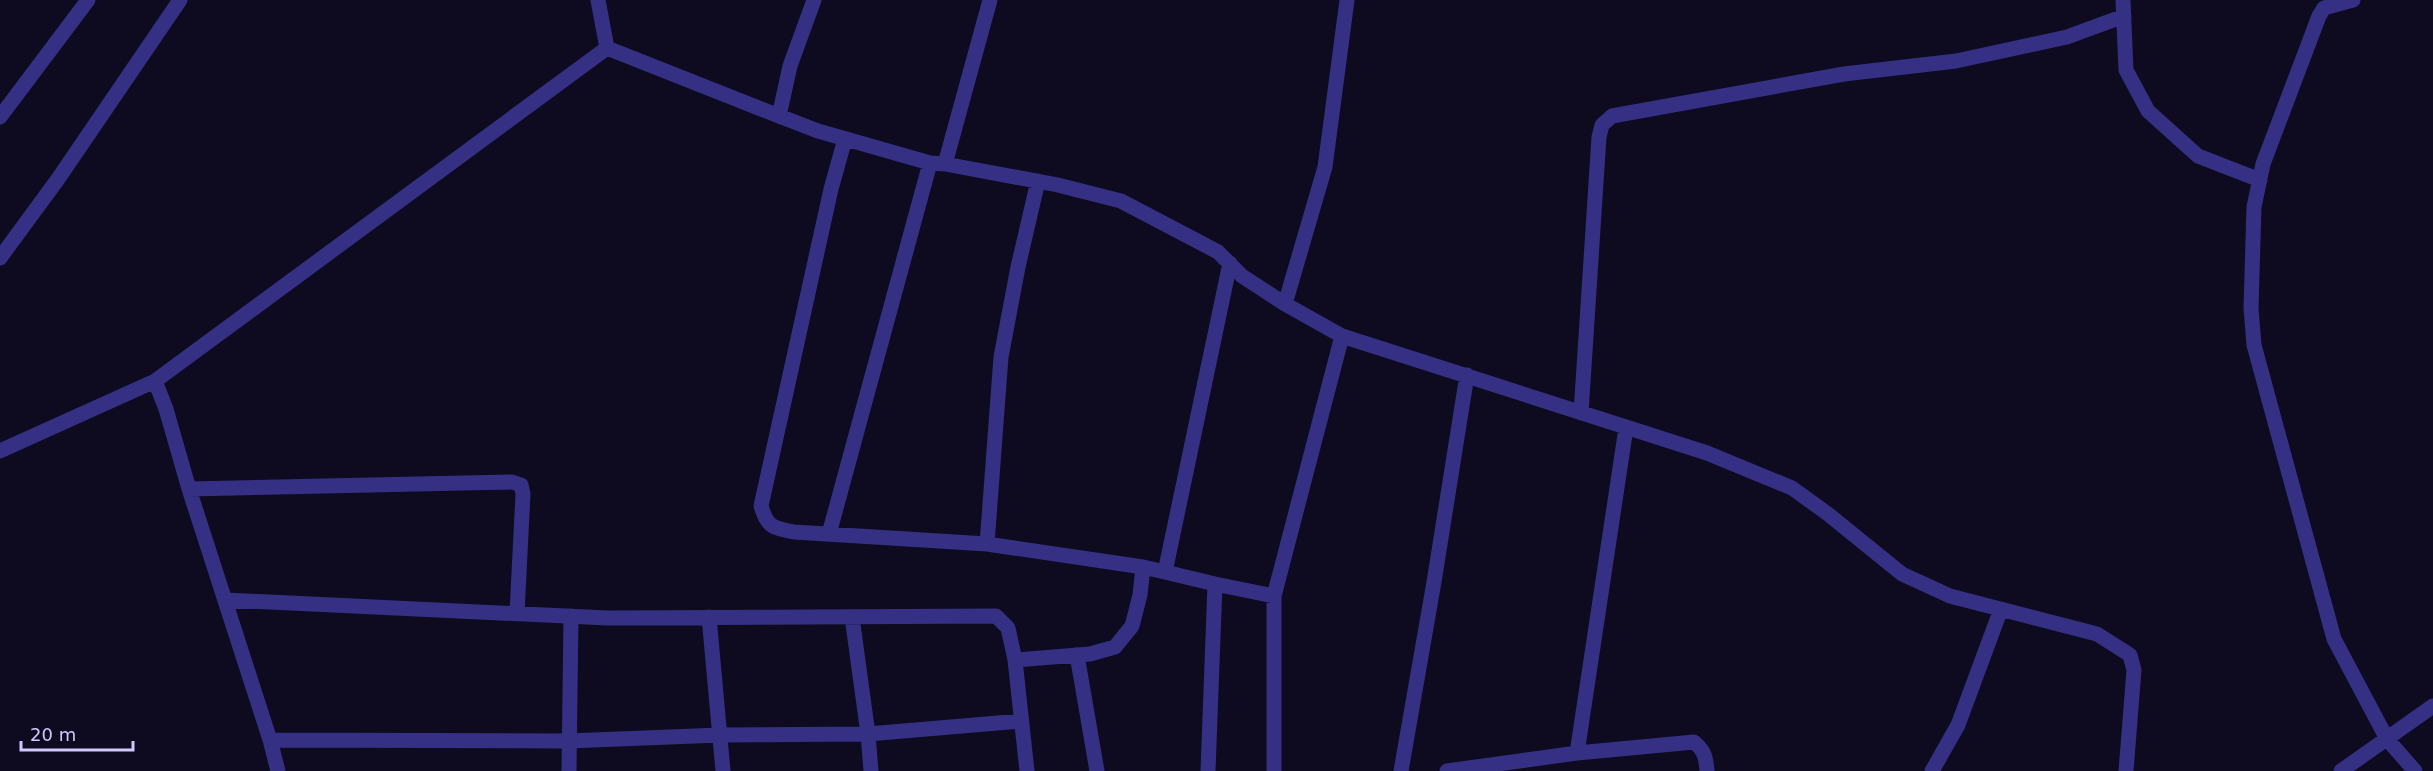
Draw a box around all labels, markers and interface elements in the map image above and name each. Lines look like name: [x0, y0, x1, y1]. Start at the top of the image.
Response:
scale bar: [21, 714, 134, 752]
text: 20 m: [30, 724, 76, 745]

